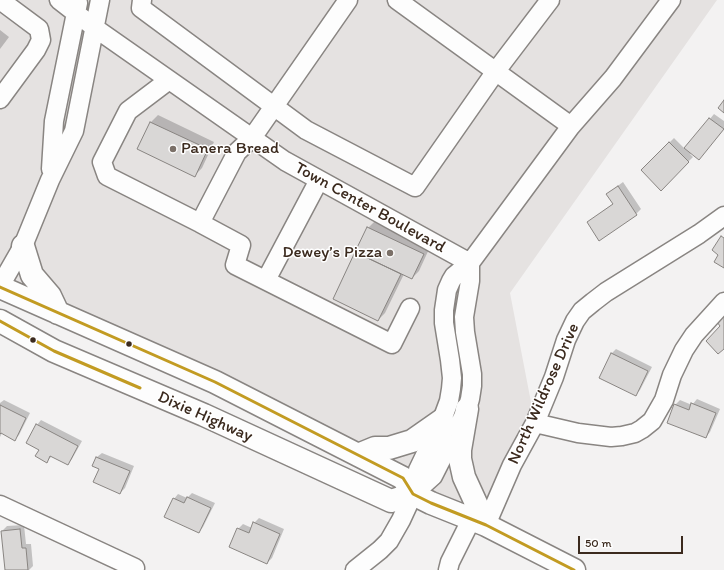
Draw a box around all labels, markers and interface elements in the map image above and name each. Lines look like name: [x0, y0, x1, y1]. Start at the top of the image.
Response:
place label: Panera Bread: [181, 139, 279, 159]
marker: Panera Bread: [168, 144, 178, 154]
street label: Town Center Boulevard: [291, 158, 449, 258]
place label: Dewey’s Pizza: [282, 243, 382, 263]
marker: Dewey’s Pizza: [385, 248, 395, 258]
street label: North Wildrose Drive: [504, 320, 584, 468]
unlabelled marker: [28, 335, 38, 345]
unlabelled marker: [124, 339, 134, 349]
street label: Dixie Highway: [154, 387, 256, 447]
scale bar: [580, 528, 685, 554]
text: 50 m: [585, 536, 611, 550]

